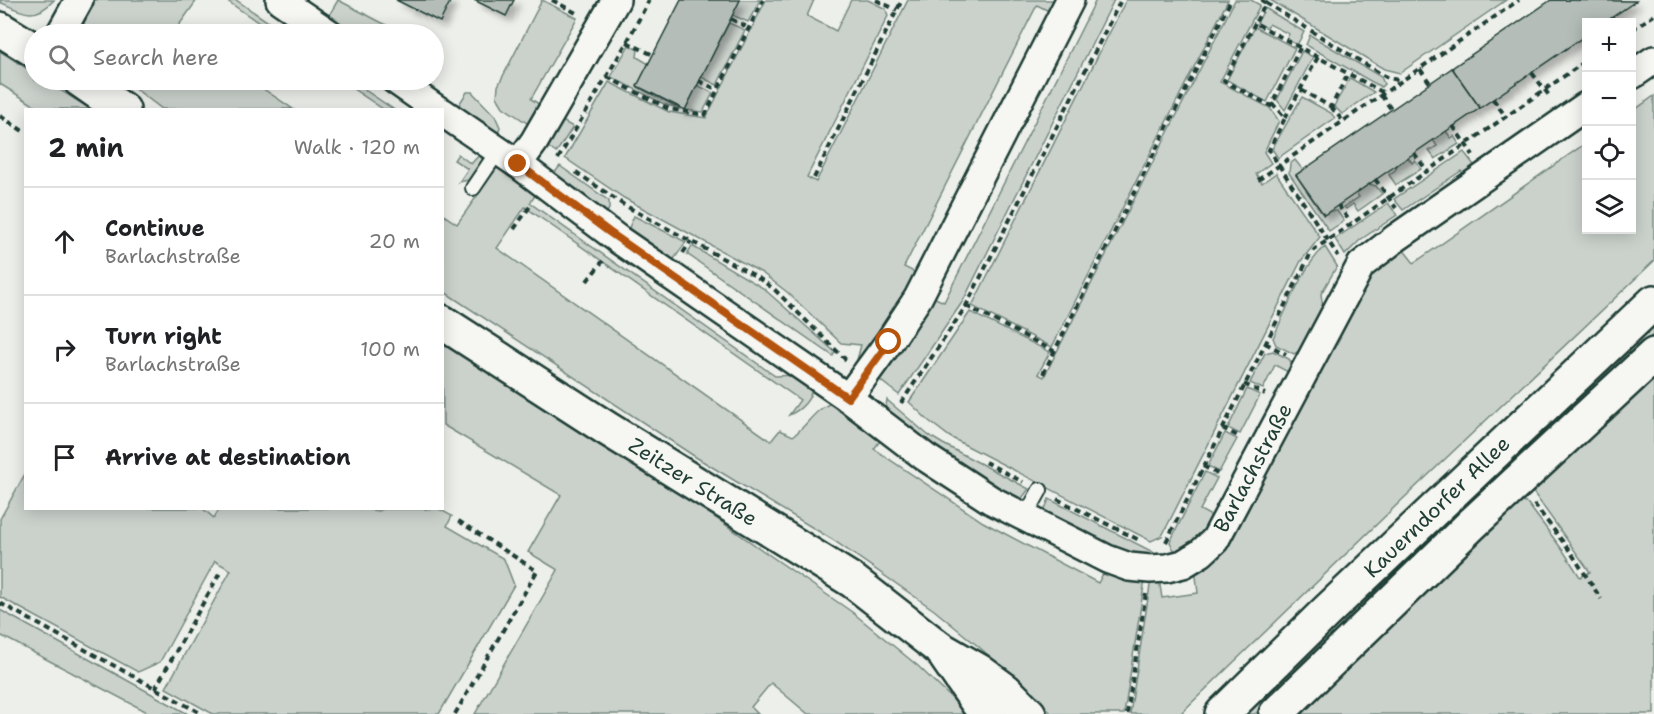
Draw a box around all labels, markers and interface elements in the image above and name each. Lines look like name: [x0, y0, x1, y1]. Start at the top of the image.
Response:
map controls: [1582, 18, 1636, 234]
button: +: [1582, 18, 1636, 72]
search box: [24, 24, 444, 90]
icon: search: [45, 41, 78, 74]
text: Search here: [93, 43, 219, 72]
button: −: [1582, 72, 1636, 126]
button: locate: [1582, 126, 1636, 180]
text: 2 min: [48, 130, 124, 165]
text: Walk · 120 m: [294, 134, 420, 160]
route end: [504, 150, 530, 176]
button: layers: [1582, 180, 1636, 234]
text: Continue: [105, 214, 205, 243]
icon: ahead: [48, 225, 81, 258]
text: 20 m: [369, 228, 420, 254]
text: Barlachstraße: [105, 243, 241, 269]
text: Turn right: [105, 322, 222, 351]
route start: [875, 328, 901, 354]
icon: right: [48, 333, 81, 366]
text: 100 m: [360, 336, 420, 362]
text: Barlachstraße: [105, 351, 241, 377]
street label: Barlachstraße: [1207, 398, 1299, 538]
street label: Kauerndorfer Allee: [1358, 430, 1516, 584]
street label: Zeitzer Straße: [623, 431, 763, 533]
icon: arrive: [48, 441, 81, 474]
text: Arrive at destination: [105, 443, 351, 472]

